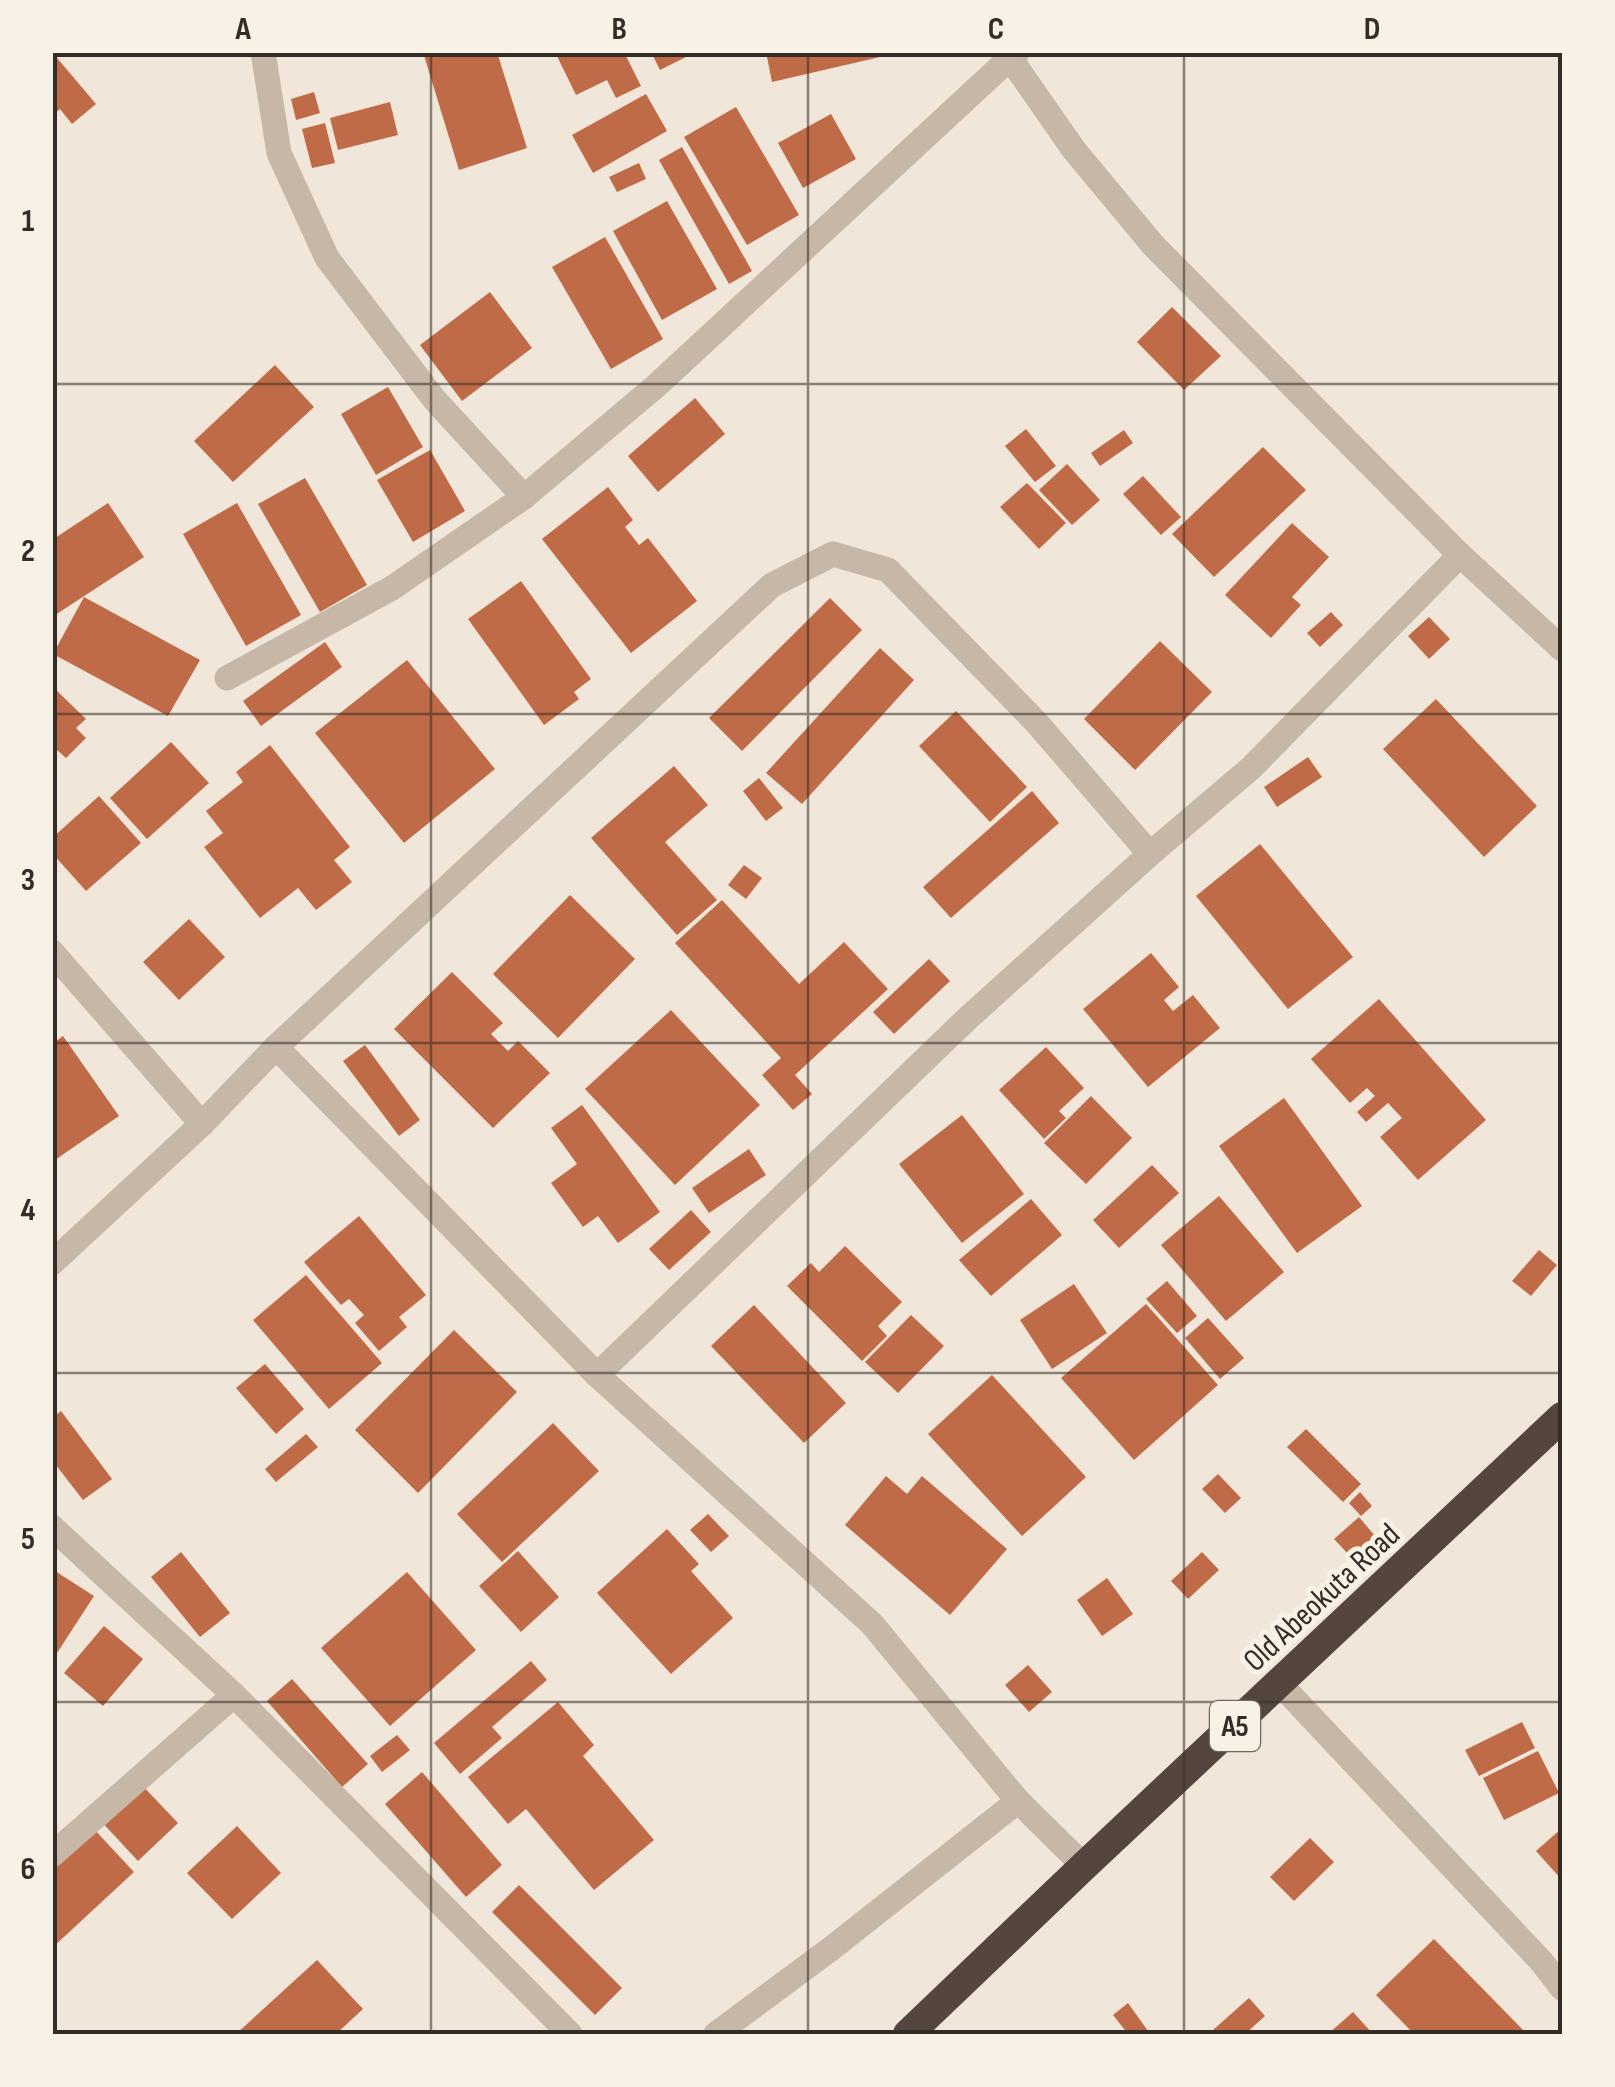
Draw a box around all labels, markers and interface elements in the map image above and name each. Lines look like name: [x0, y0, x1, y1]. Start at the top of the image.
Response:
text: A: [234, 10, 251, 49]
text: B: [611, 10, 627, 49]
text: C: [988, 10, 1004, 49]
text: D: [1364, 10, 1380, 49]
text: 1: [22, 202, 35, 241]
text: 2: [21, 532, 35, 571]
text: 3: [21, 861, 35, 900]
text: 4: [21, 1191, 36, 1230]
street label: Old Abeokuta Road: [1236, 1516, 1408, 1680]
text: 5: [21, 1520, 35, 1559]
road number: A5: [1210, 1701, 1260, 1751]
text: 6: [20, 1850, 36, 1889]

